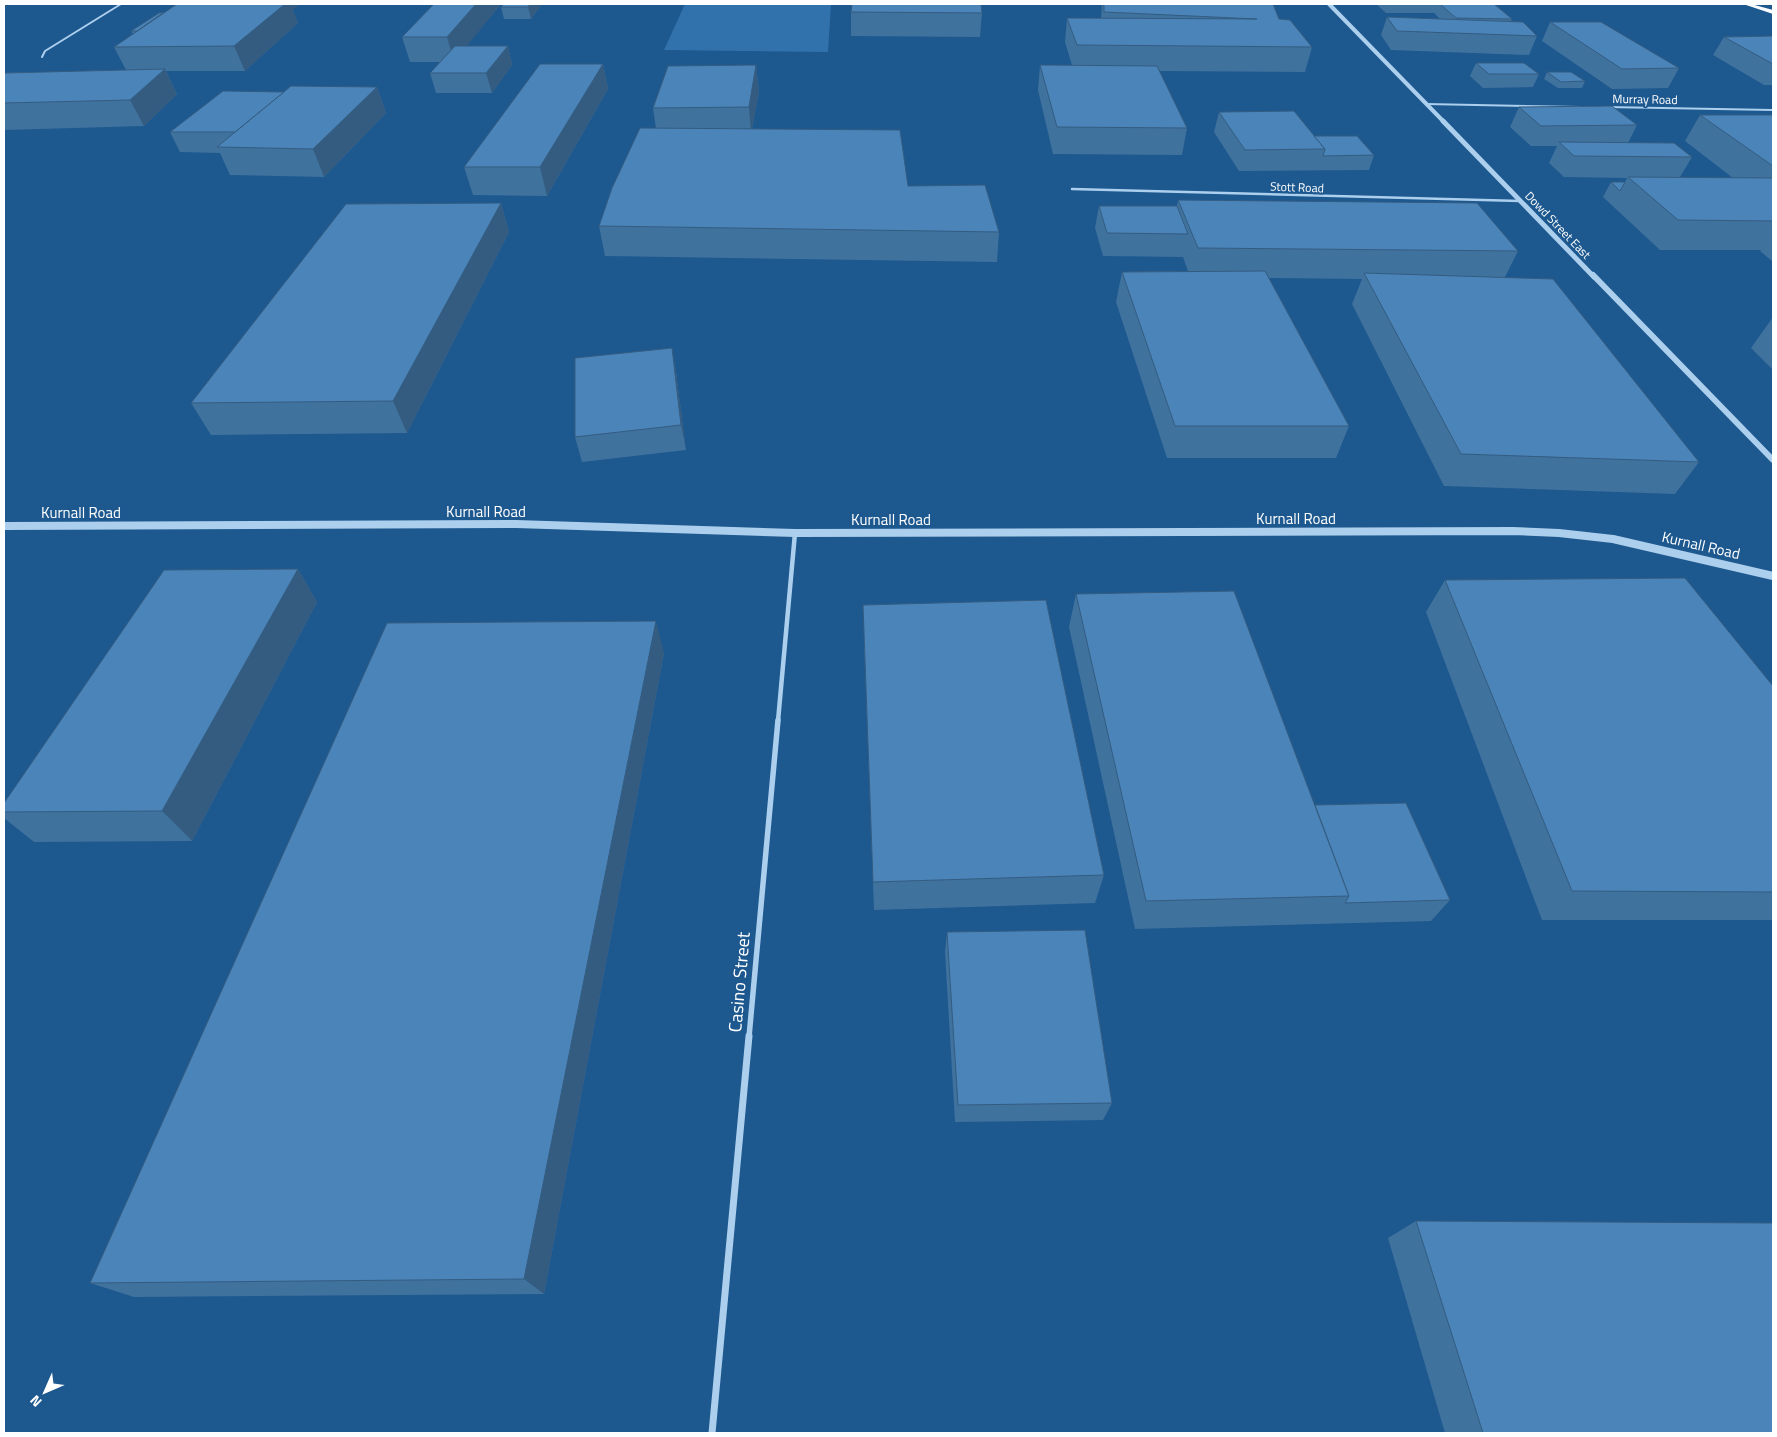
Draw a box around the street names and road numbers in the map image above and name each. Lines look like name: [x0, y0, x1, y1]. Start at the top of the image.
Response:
street label: Murray Road: [1612, 89, 1678, 109]
street label: Stott Road: [1270, 177, 1324, 197]
street label: Dowd Street East: [1521, 187, 1596, 264]
street label: Kurnall Road: [446, 500, 526, 523]
street label: Kurnall Road: [41, 501, 121, 524]
street label: Kurnall Road: [1256, 507, 1336, 530]
street label: Kurnall Road: [851, 508, 931, 531]
street label: Kurnall Road: [1660, 525, 1742, 565]
street label: Casino Street: [721, 930, 757, 1033]

